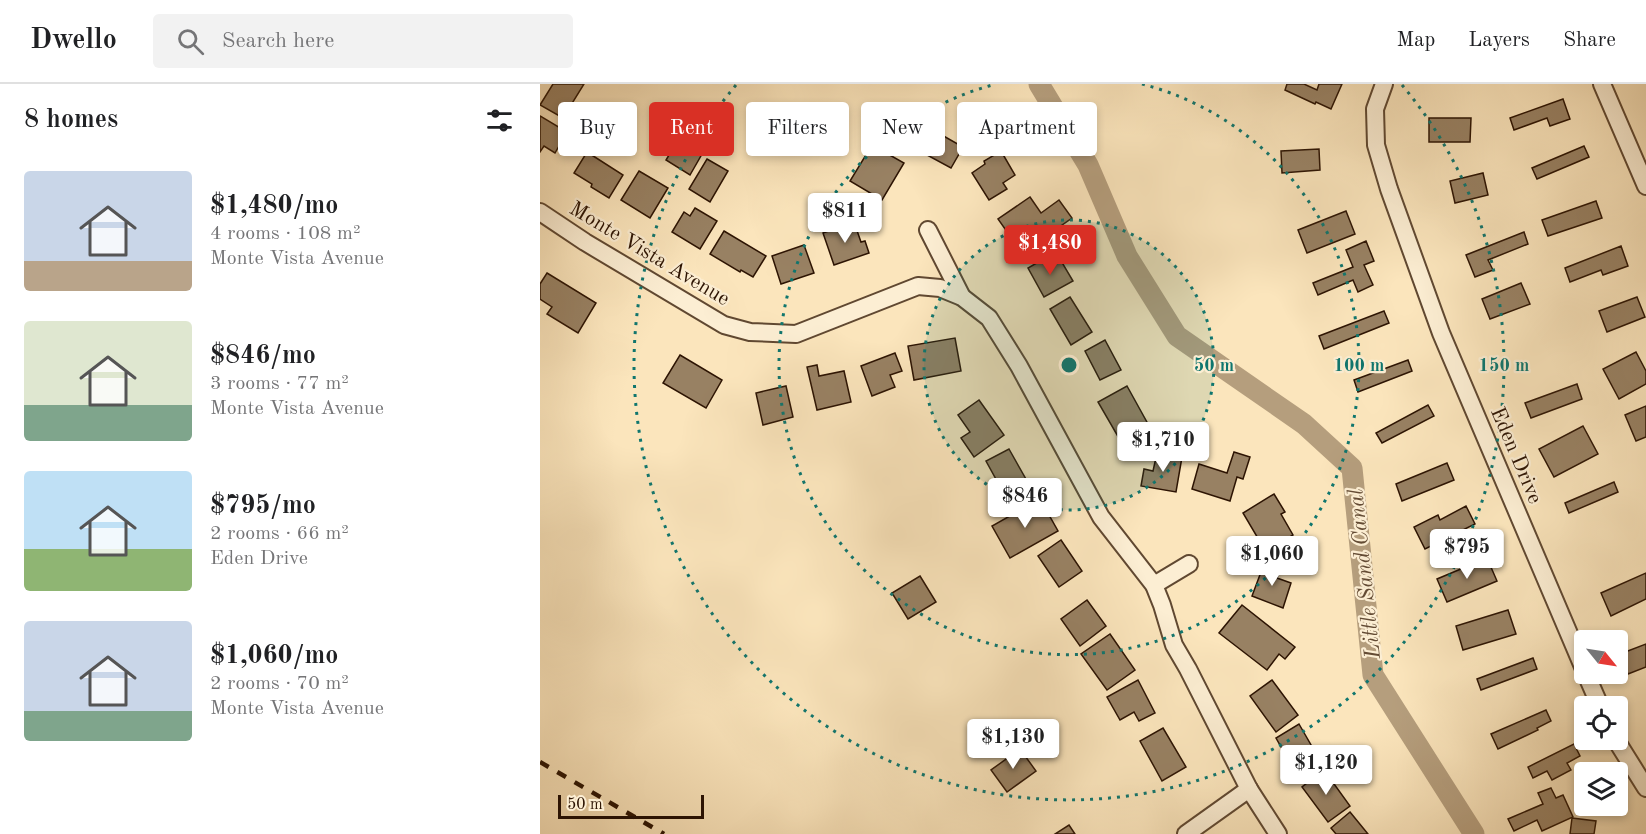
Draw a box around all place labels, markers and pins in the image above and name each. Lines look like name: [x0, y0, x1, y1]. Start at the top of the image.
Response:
pin: $811: [809, 193, 881, 244]
pin: $1,480: [1001, 225, 1099, 276]
centre of rings: [1059, 355, 1079, 375]
pin: $1,710: [1114, 422, 1212, 473]
pin: $846: [989, 478, 1061, 529]
pin: $795: [1431, 529, 1503, 580]
pin: $1,060: [1223, 536, 1321, 587]
pin: $1,130: [964, 719, 1062, 770]
pin: $1,120: [1277, 745, 1375, 796]

